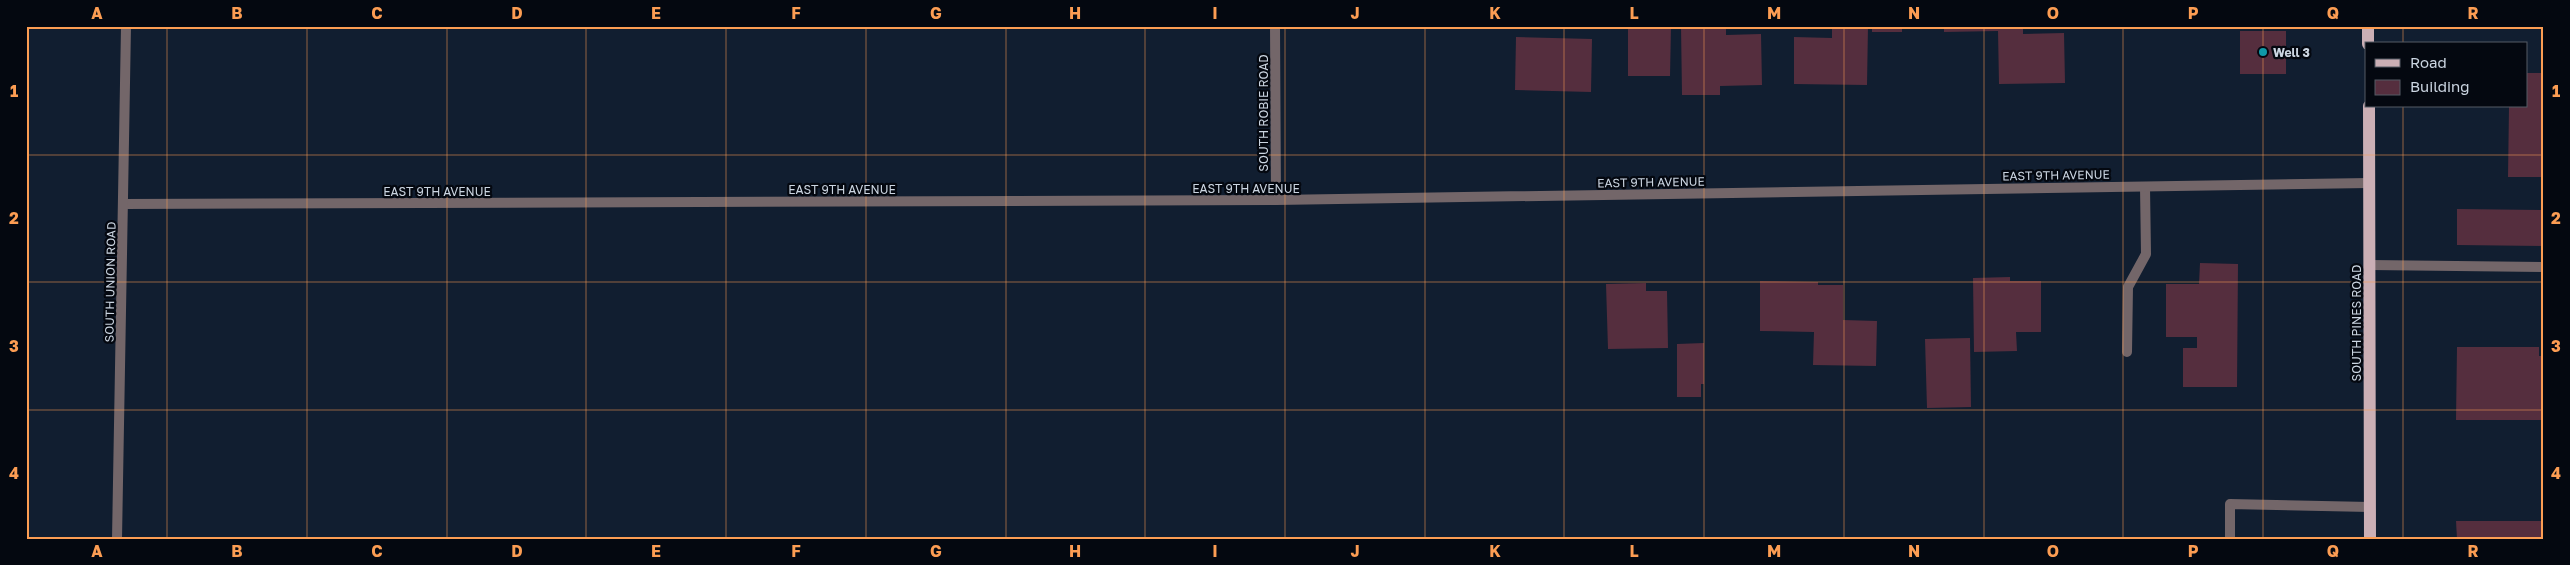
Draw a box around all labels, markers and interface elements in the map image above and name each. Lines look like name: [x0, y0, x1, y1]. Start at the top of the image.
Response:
text: A: [91, 3, 103, 23]
text: B: [231, 3, 243, 23]
text: C: [371, 3, 383, 23]
text: D: [511, 3, 523, 23]
text: E: [651, 3, 661, 23]
text: F: [791, 3, 801, 23]
text: G: [930, 3, 942, 23]
text: H: [1069, 3, 1081, 23]
text: I: [1212, 3, 1218, 23]
text: J: [1350, 3, 1360, 23]
text: K: [1489, 3, 1501, 23]
text: L: [1629, 3, 1639, 23]
text: M: [1767, 3, 1781, 23]
text: N: [1908, 3, 1920, 23]
text: O: [2047, 3, 2059, 23]
text: P: [2188, 3, 2199, 23]
text: Q: [2327, 3, 2339, 23]
text: R: [2467, 3, 2479, 23]
legend: [2365, 42, 2528, 108]
place label: Well 3: [2273, 45, 2310, 60]
marker: Well 3: [2257, 46, 2269, 58]
text: Road: [2410, 53, 2447, 71]
street label: SOUTH ROBIE ROAD: [1256, 54, 1271, 172]
text: Building: [2410, 77, 2470, 95]
text: 1: [10, 81, 18, 101]
text: 1: [2552, 81, 2560, 101]
street label: EAST 9TH AVENUE: [2002, 167, 2110, 183]
street label: EAST 9TH AVENUE: [1597, 174, 1705, 190]
street label: EAST 9TH AVENUE: [1192, 181, 1300, 196]
street label: EAST 9TH AVENUE: [788, 182, 896, 197]
street label: EAST 9TH AVENUE: [383, 184, 491, 199]
text: 2: [9, 208, 19, 228]
text: 2: [2551, 208, 2561, 228]
street label: SOUTH UNION ROAD: [101, 221, 119, 343]
street label: SOUTH PINES ROAD: [2349, 265, 2364, 381]
text: 3: [9, 336, 19, 356]
text: 3: [2551, 336, 2561, 356]
text: 4: [9, 463, 19, 483]
text: 4: [2551, 463, 2561, 483]
text: A: [91, 541, 103, 561]
text: B: [231, 541, 243, 561]
text: C: [371, 541, 383, 561]
text: D: [511, 541, 523, 561]
text: E: [651, 541, 661, 561]
text: F: [791, 541, 801, 561]
text: G: [930, 541, 942, 561]
text: H: [1069, 541, 1081, 561]
text: I: [1212, 541, 1218, 561]
text: J: [1350, 541, 1360, 561]
text: K: [1489, 541, 1501, 561]
text: L: [1629, 541, 1639, 561]
text: M: [1767, 541, 1781, 561]
text: N: [1908, 541, 1920, 561]
text: O: [2047, 541, 2059, 561]
text: P: [2188, 541, 2199, 561]
text: Q: [2327, 541, 2339, 561]
text: R: [2467, 541, 2479, 561]

